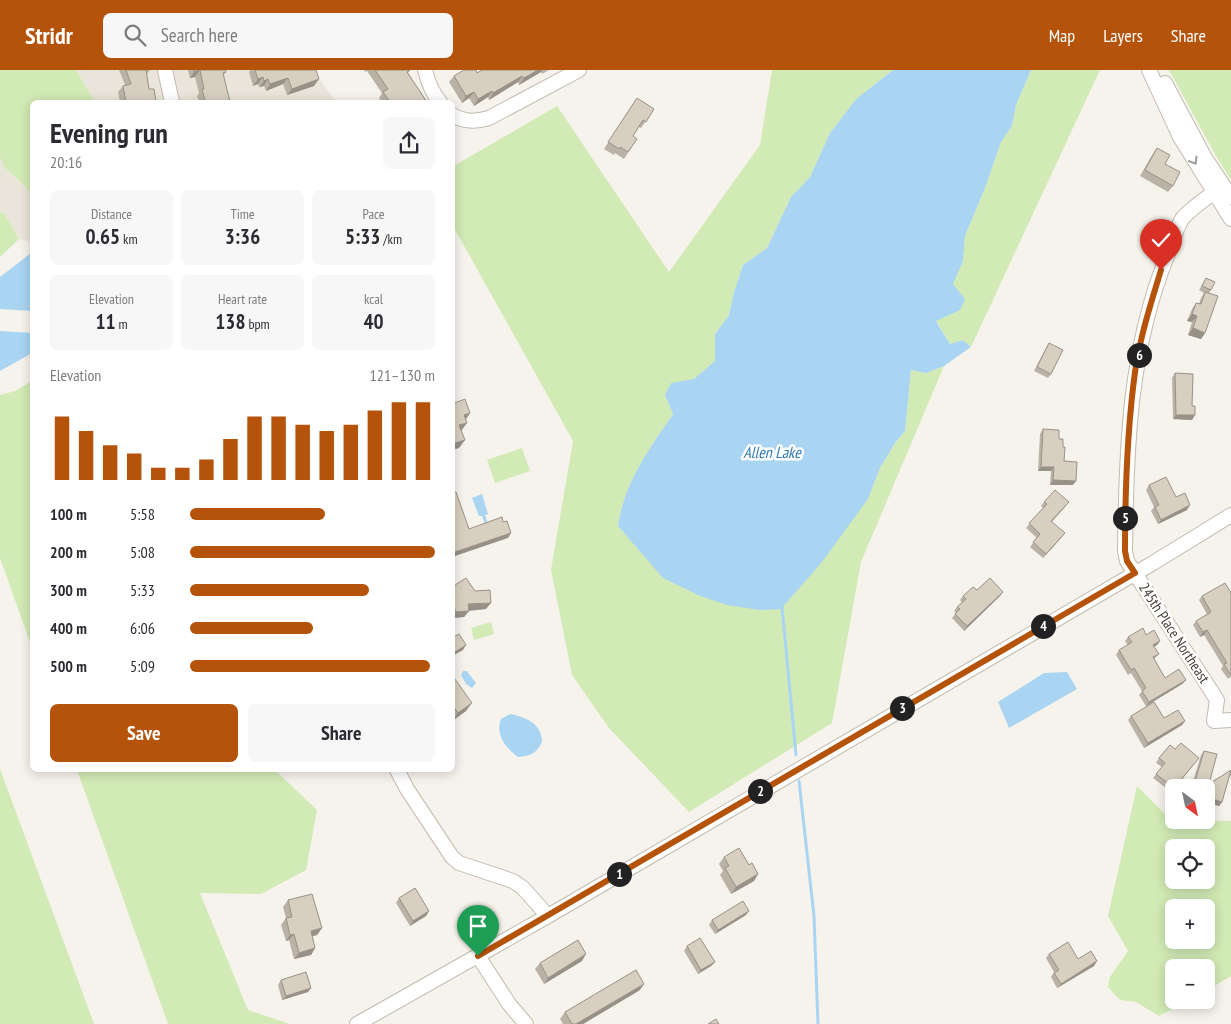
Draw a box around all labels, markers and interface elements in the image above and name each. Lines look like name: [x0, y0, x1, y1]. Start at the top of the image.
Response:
search box: [103, 13, 453, 58]
text: Stridr: [25, 20, 73, 51]
icon: search: [121, 21, 149, 49]
text: Search here: [161, 23, 238, 47]
text: Map: [1049, 24, 1075, 47]
text: Layers: [1103, 24, 1143, 47]
text: Share: [1171, 24, 1206, 47]
text: Evening run: [50, 114, 168, 151]
button: share: [383, 117, 435, 169]
text: 20:16: [50, 152, 82, 172]
one-way arrow: [1187, 155, 1197, 164]
text: Distance: [91, 205, 132, 223]
text: Time: [230, 205, 255, 223]
text: Pace: [362, 205, 385, 223]
pin: [1140, 219, 1182, 270]
text: 0.65: [85, 223, 120, 250]
text: 3:36: [225, 223, 260, 250]
text: 5:33: [345, 223, 380, 250]
icon: check: [1147, 226, 1175, 254]
text: km: [120, 230, 138, 248]
text: /km: [380, 230, 402, 248]
text: Elevation: [89, 290, 134, 308]
text: Heart rate: [218, 290, 267, 308]
text: kcal: [364, 290, 383, 308]
text: 11: [95, 308, 115, 335]
text: 138: [215, 308, 245, 335]
text: 40: [363, 308, 384, 335]
text: m: [115, 315, 128, 333]
text: bpm: [245, 315, 270, 333]
pin: 6: [1126, 342, 1152, 368]
text: 6: [1136, 346, 1143, 364]
text: Elevation: [50, 365, 101, 385]
text: 121–130 m: [370, 365, 435, 385]
water label: Allen Lake: [743, 442, 802, 462]
text: 100 m: [50, 504, 87, 524]
text: 5:58: [130, 504, 155, 524]
pin: 5: [1112, 506, 1138, 530]
text: 5: [1122, 509, 1129, 527]
text: 200 m: [50, 542, 87, 562]
text: 5:08: [130, 542, 155, 562]
street label: 245th Place Northeast: [1135, 579, 1214, 687]
text: 300 m: [50, 580, 87, 600]
text: 5:33: [130, 580, 155, 600]
pin: 4: [1030, 614, 1056, 638]
text: 4: [1040, 617, 1047, 635]
text: 400 m: [50, 618, 87, 638]
text: 6:06: [130, 618, 155, 638]
text: 500 m: [50, 656, 87, 676]
text: 5:09: [130, 656, 155, 676]
pin: 3: [890, 696, 914, 720]
text: 3: [899, 699, 906, 717]
button: Save: [50, 704, 238, 762]
button: Share: [248, 704, 435, 762]
pin: 2: [748, 778, 772, 804]
north arrow: [1165, 779, 1215, 829]
map controls: [1165, 779, 1215, 1009]
text: 2: [757, 782, 764, 800]
button: locate: [1165, 839, 1215, 889]
pin: 1: [606, 862, 632, 886]
text: 1: [616, 865, 623, 883]
button: +: [1165, 899, 1215, 949]
pin: [457, 905, 499, 956]
icon: arrive: [464, 912, 492, 940]
button: −: [1165, 959, 1215, 1009]

